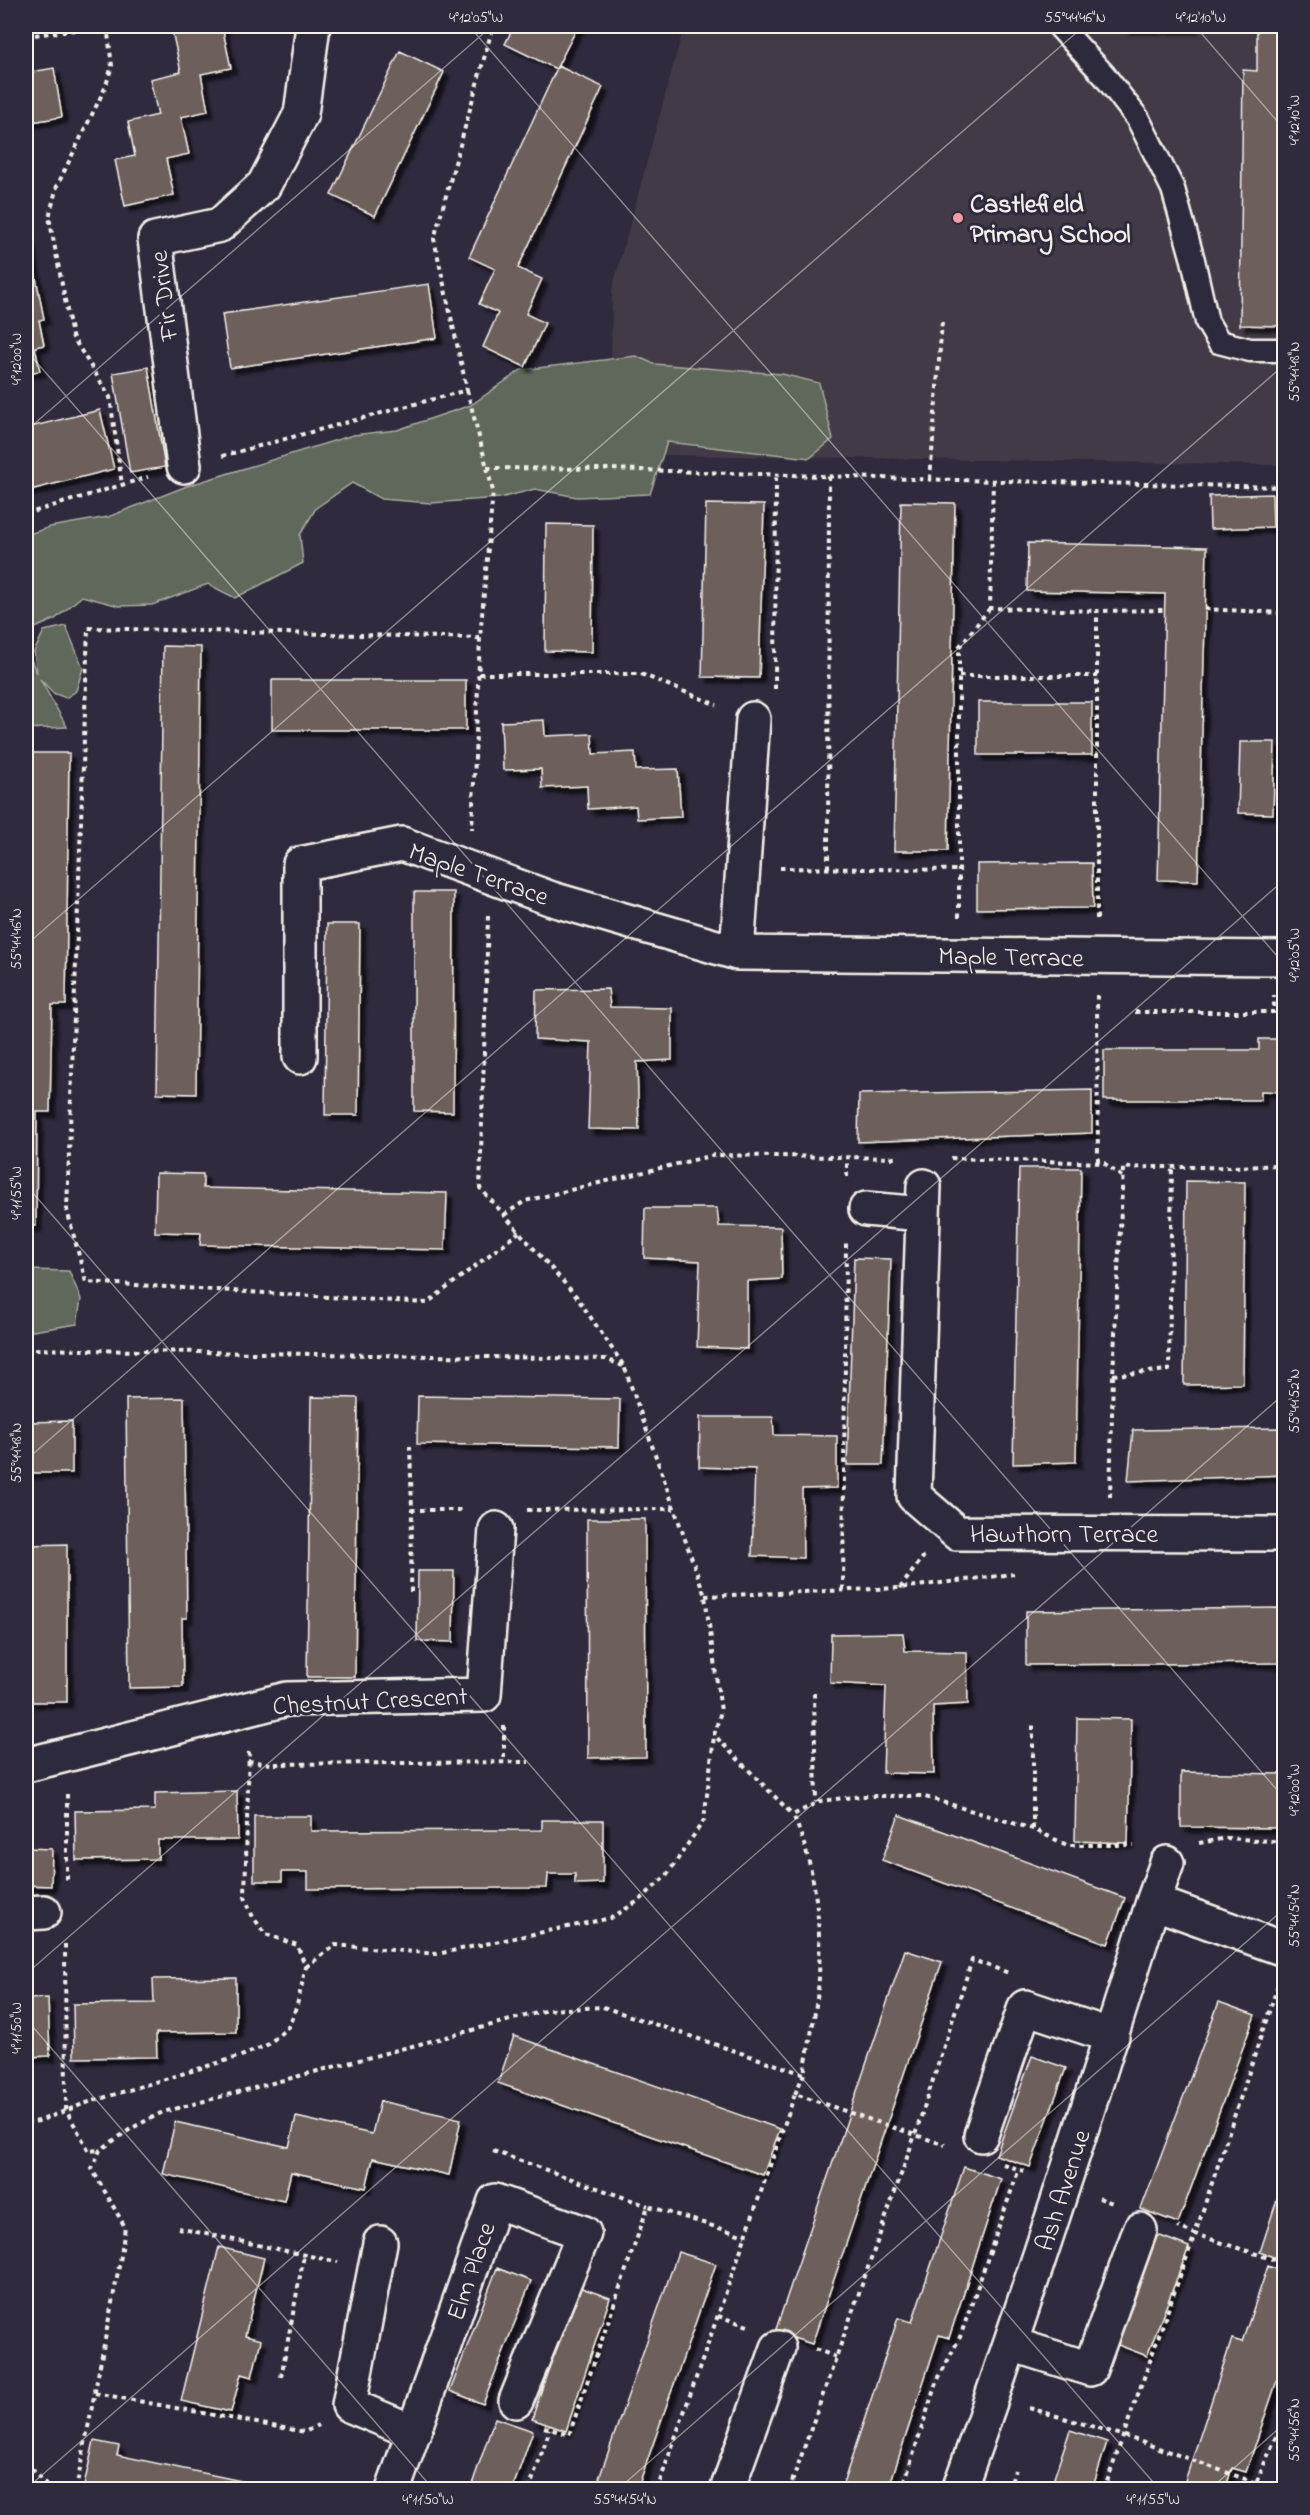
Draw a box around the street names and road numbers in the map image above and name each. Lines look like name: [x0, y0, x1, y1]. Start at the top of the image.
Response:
street label: Fir Drive: [142, 248, 190, 344]
street label: Maple Terrace: [403, 834, 553, 918]
street label: Maple Terrace: [938, 939, 1084, 979]
street label: Hawthorn Terrace: [970, 1517, 1158, 1555]
street label: Chestnut Crescent: [272, 1679, 469, 1727]
street label: Ash Avenue: [1027, 2125, 1102, 2257]
street label: Elm Place: [438, 2217, 508, 2326]

